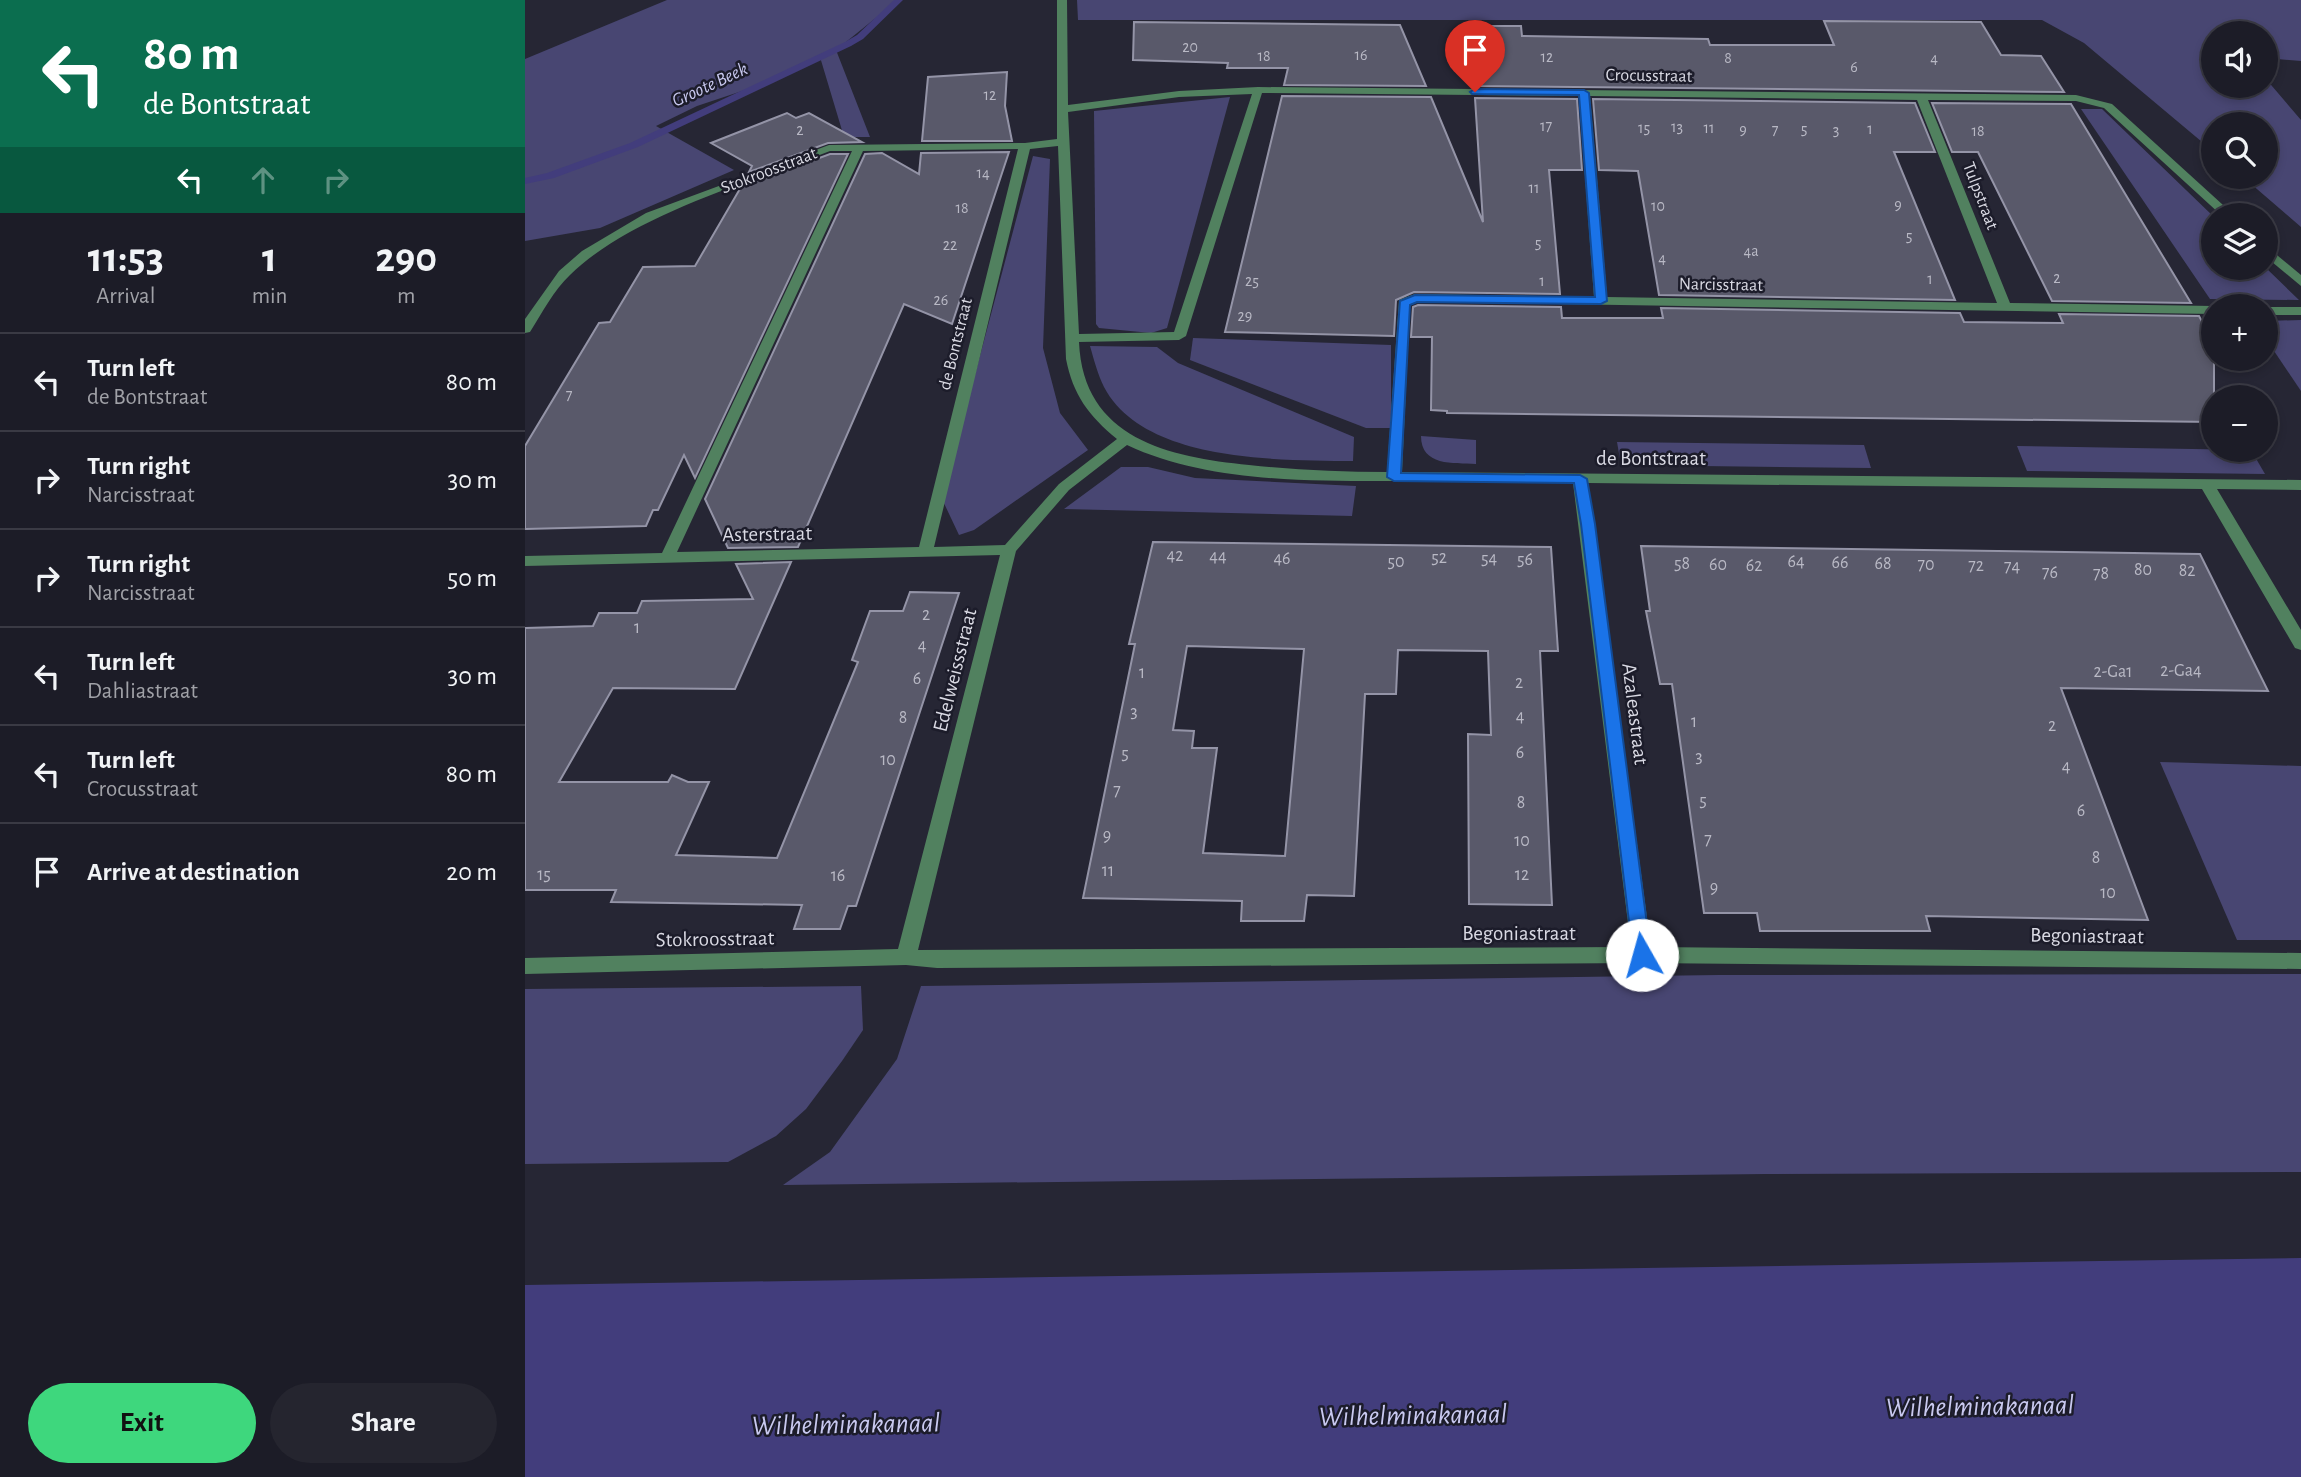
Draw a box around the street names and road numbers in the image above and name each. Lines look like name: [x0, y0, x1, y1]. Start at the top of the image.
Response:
street label: Crocusstraat: [1605, 66, 1693, 86]
street label: Stokroosstraat: [718, 144, 820, 198]
street label: Tulpstraat: [1959, 160, 2001, 232]
street label: Narcisstraat: [1679, 275, 1764, 295]
street label: de Bontstraat: [936, 296, 976, 392]
street label: de Bontstraat: [1596, 448, 1706, 469]
street label: Asterstraat: [722, 523, 812, 545]
street label: Edelweissstraat: [929, 606, 981, 734]
street label: Azaleastraat: [1618, 662, 1652, 766]
street label: Begoniastraat: [1462, 923, 1576, 944]
street label: Begoniastraat: [2030, 925, 2144, 947]
street label: Stokroosstraat: [656, 927, 775, 951]

